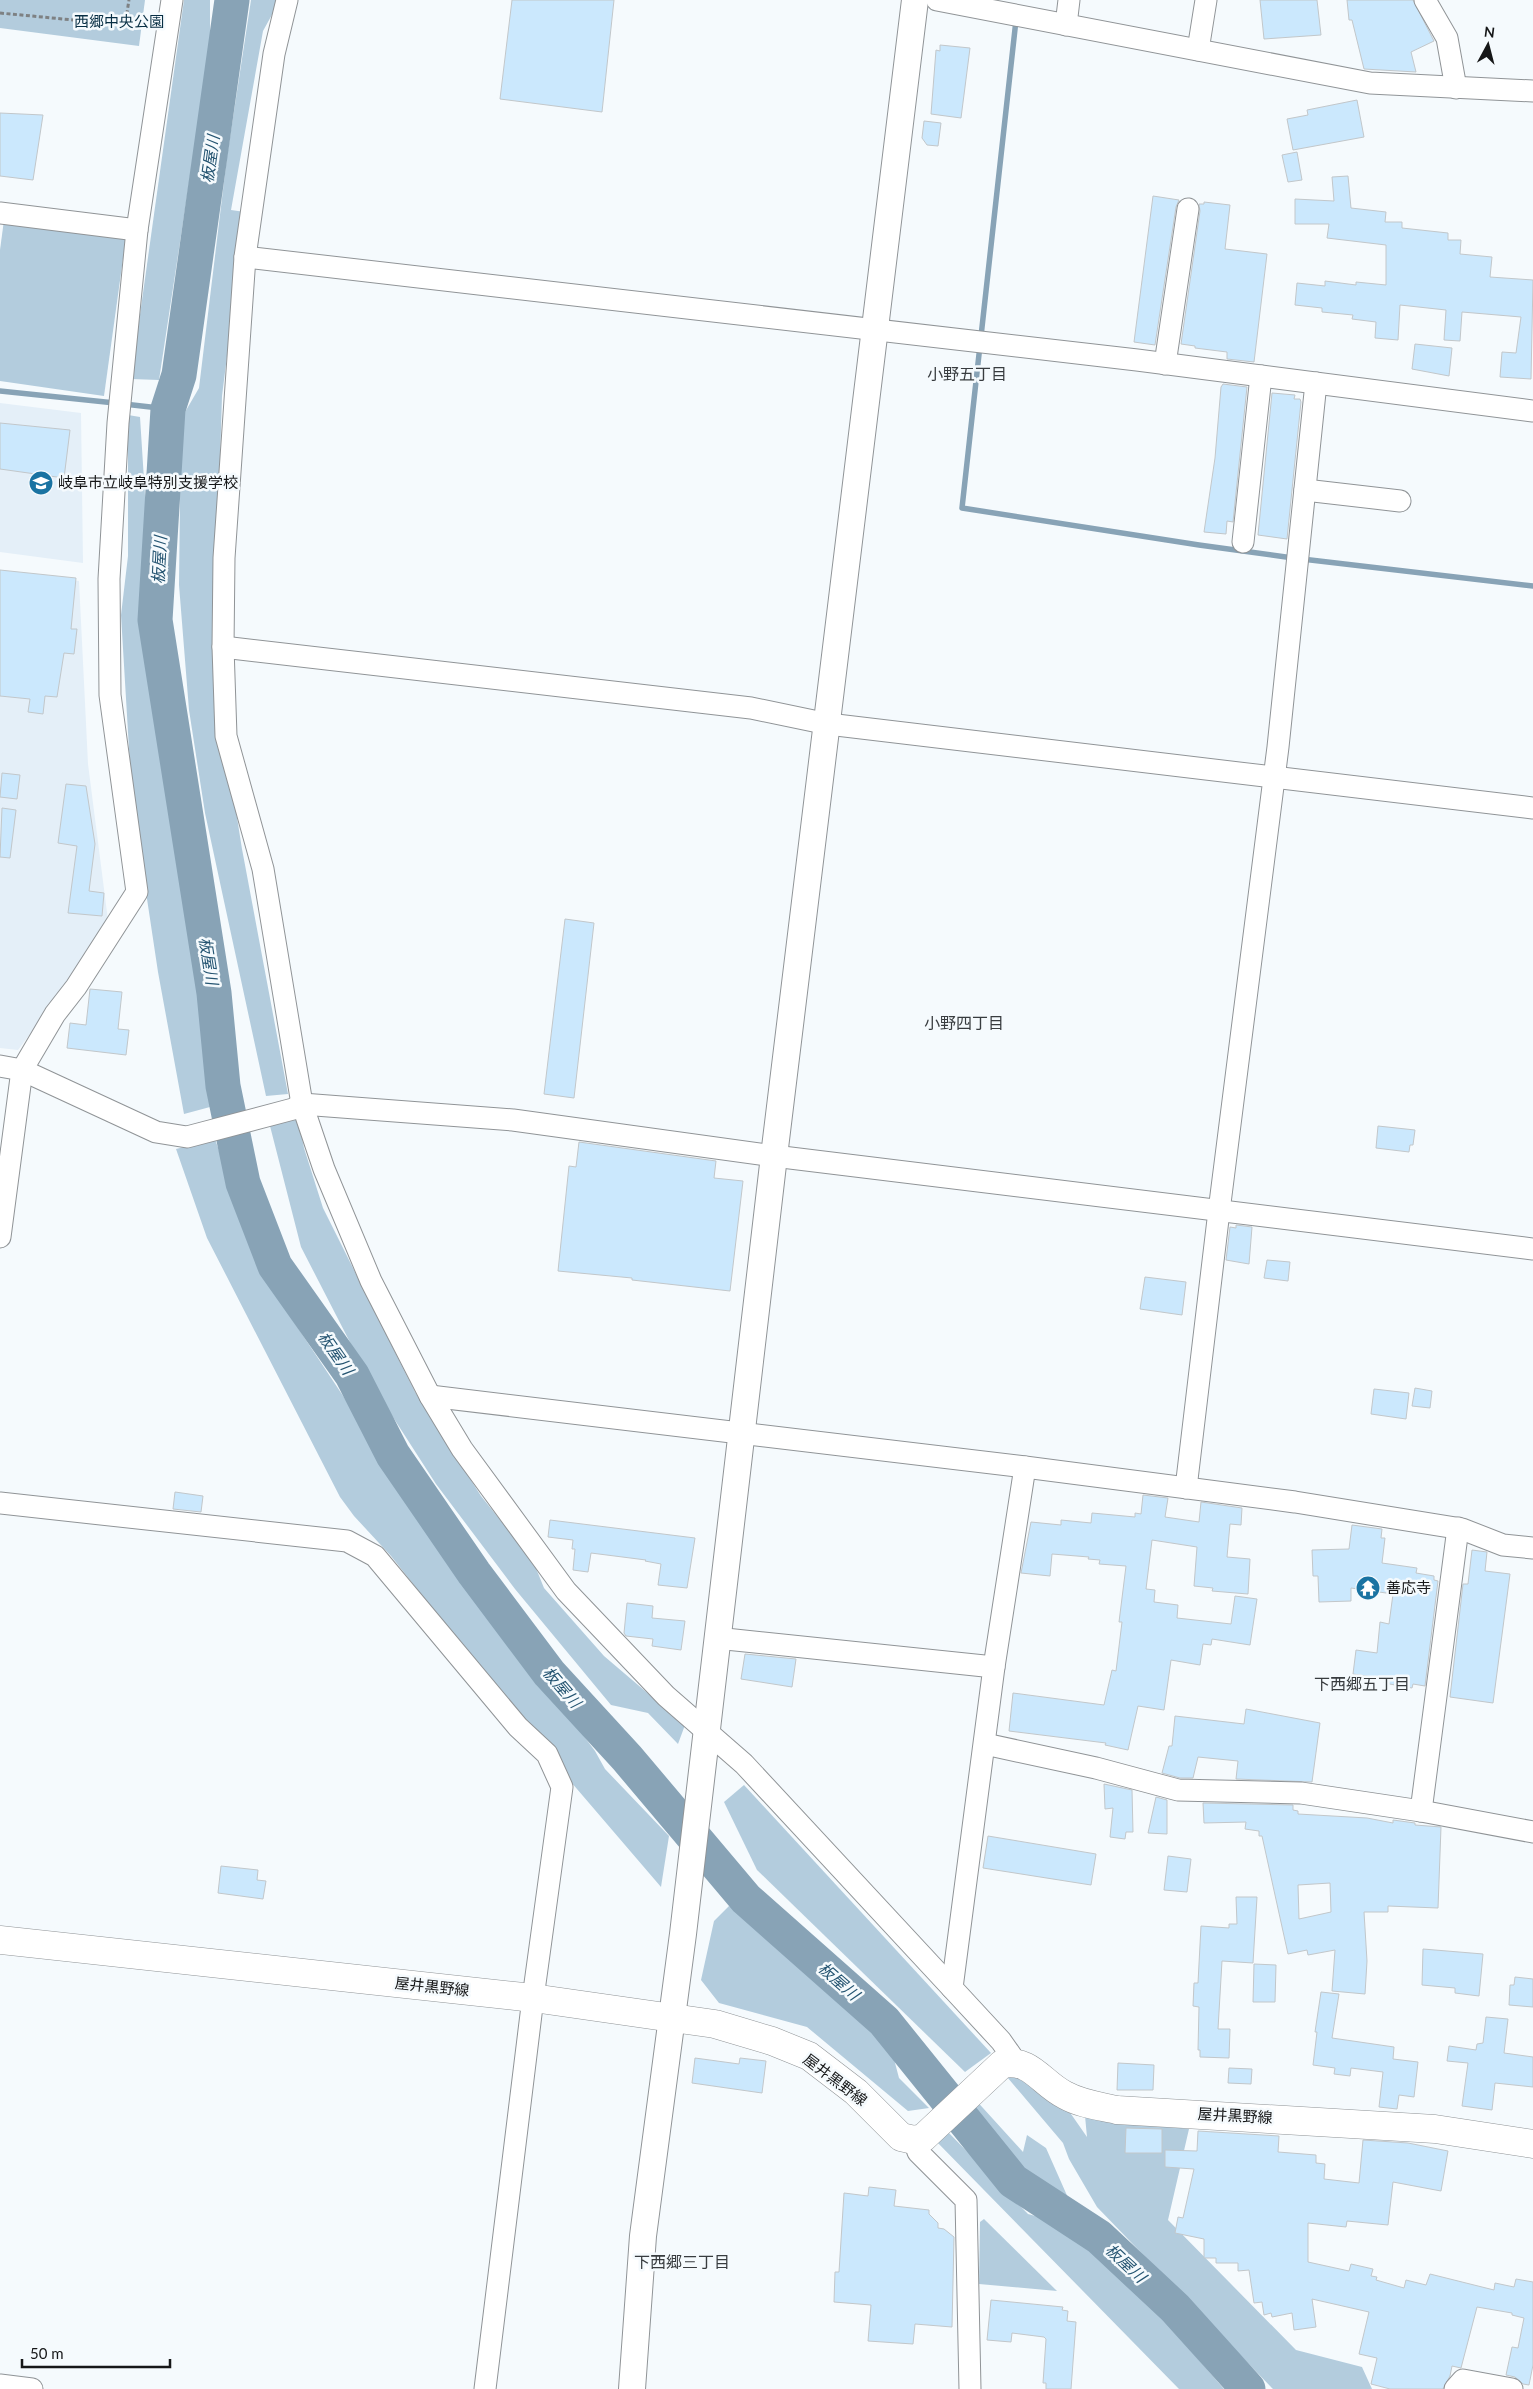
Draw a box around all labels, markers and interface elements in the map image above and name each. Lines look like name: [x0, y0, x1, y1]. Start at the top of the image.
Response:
park label: 西郷中央公園: [74, 12, 164, 30]
north arrow: [1463, 20, 1513, 70]
text: N: [1483, 23, 1496, 41]
water label: 板屋川: [197, 132, 223, 184]
district label: 小野五丁目: [927, 364, 1007, 383]
school or university icon: 岐阜市立岐阜特別支援学校: [28, 470, 54, 496]
place label: 岐阜市立岐阜特別支援学校: [58, 473, 238, 491]
water label: 板屋川: [148, 534, 169, 584]
water label: 板屋川: [196, 936, 223, 988]
district label: 小野四丁目: [924, 1013, 1004, 1032]
water label: 板屋川: [315, 1328, 359, 1379]
temple icon: 善応寺: [1355, 1575, 1381, 1601]
place label: 善応寺: [1386, 1578, 1431, 1596]
water label: 板屋川: [539, 1662, 587, 1713]
district label: 下西郷五丁目: [1314, 1674, 1410, 1693]
water label: 板屋川: [815, 1958, 865, 2005]
street label: 屋井黒野線: [394, 1973, 470, 1999]
street label: 屋井黒野線: [800, 2049, 871, 2109]
street label: 屋井黒野線: [1197, 2104, 1273, 2126]
water label: 板屋川: [1102, 2239, 1152, 2287]
district label: 下西郷三丁目: [634, 2252, 730, 2271]
scale bar: [22, 2336, 170, 2368]
text: 50 m: [30, 2344, 64, 2362]

